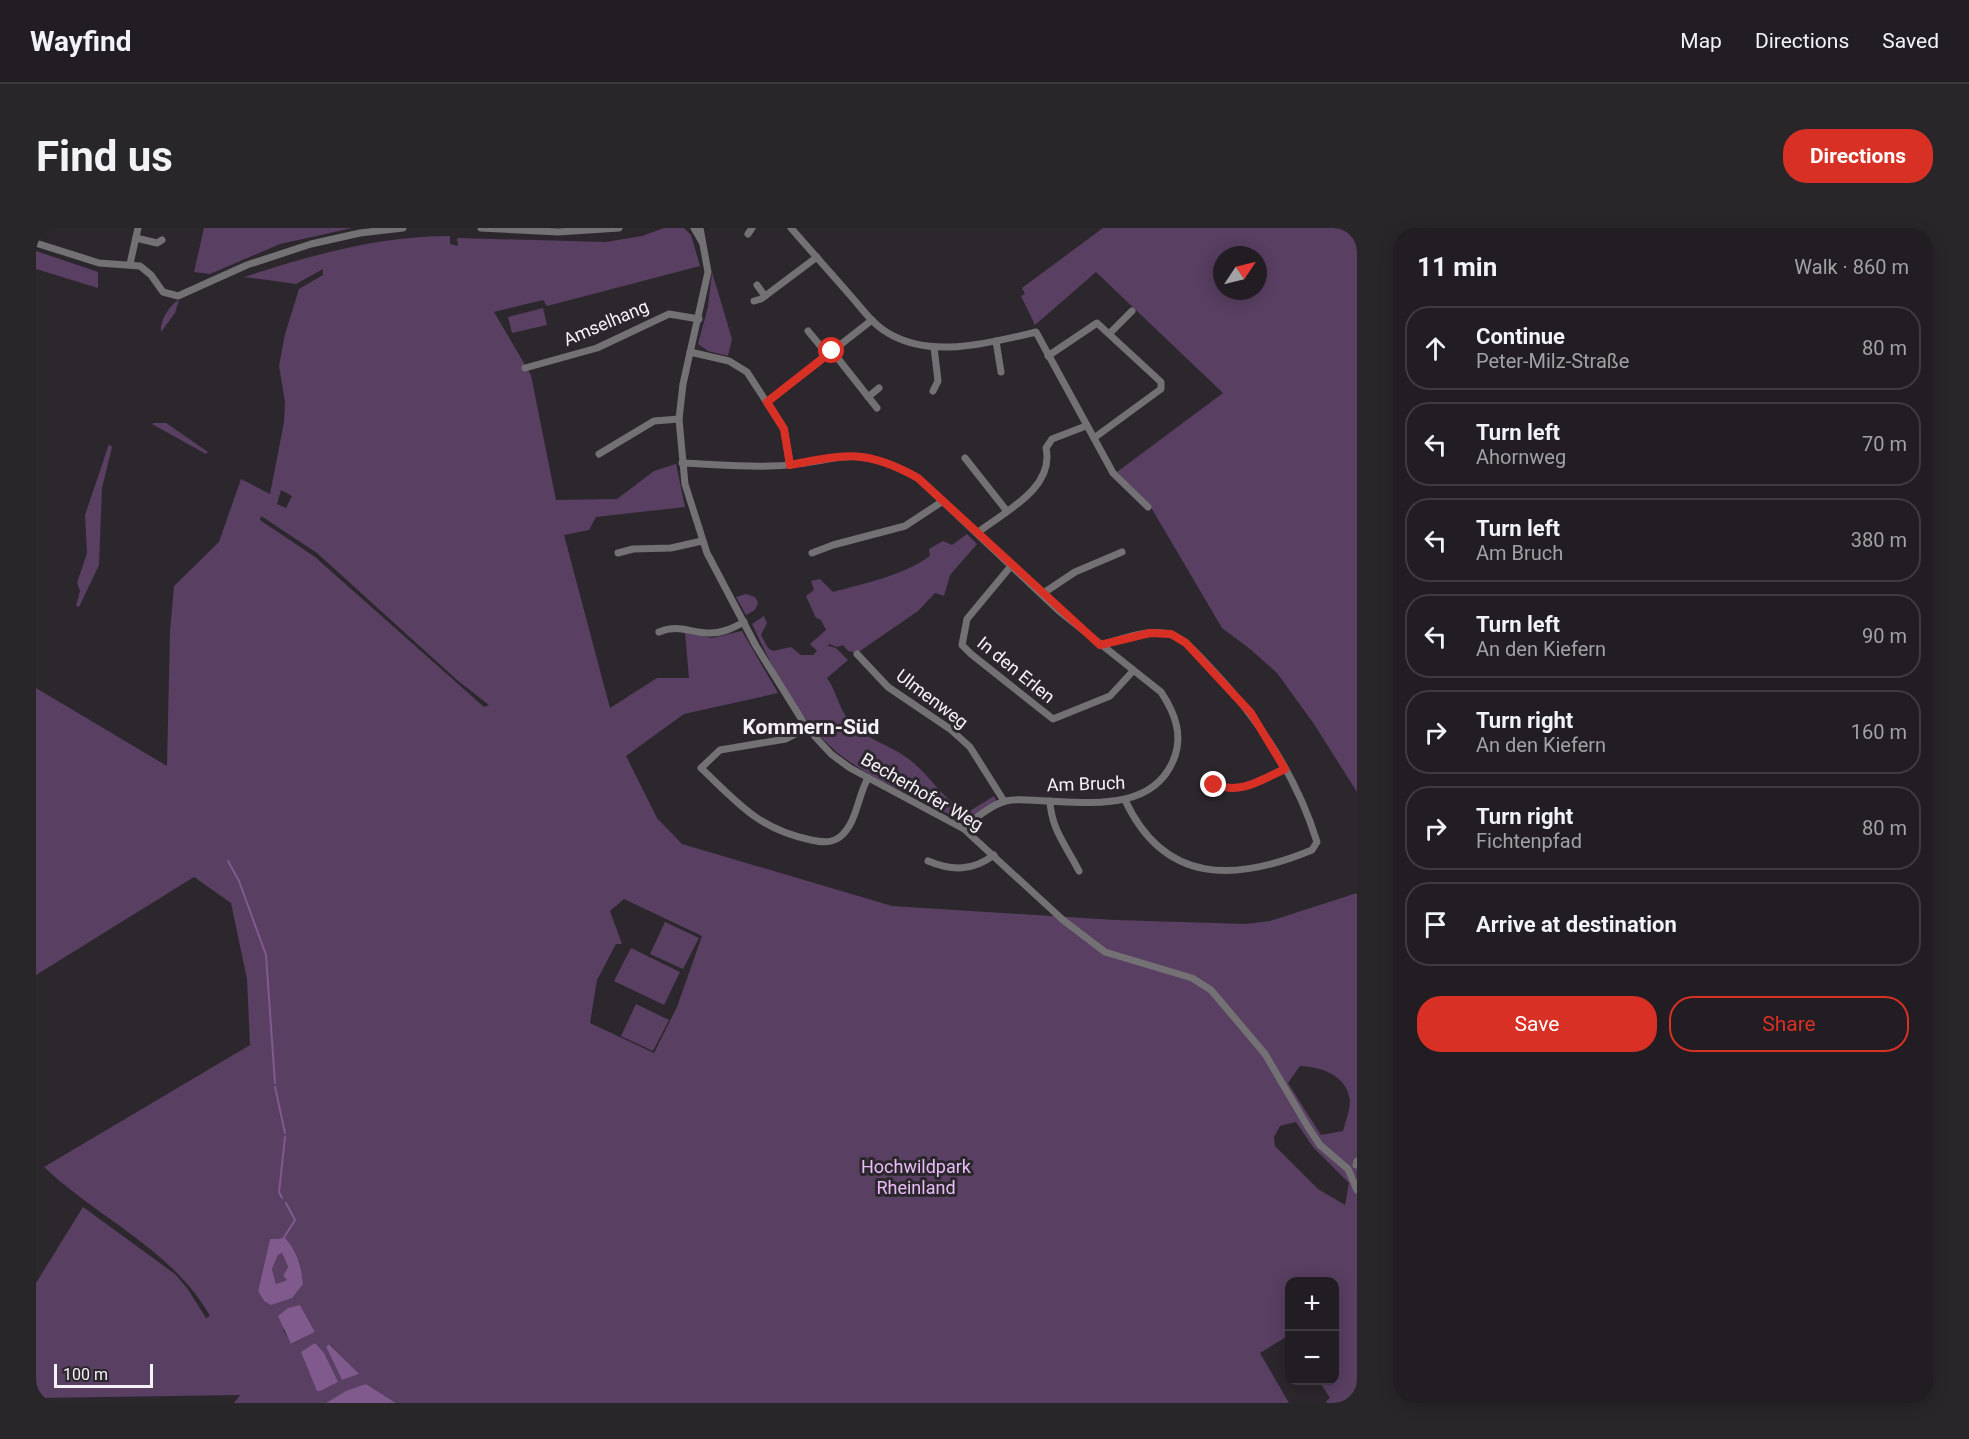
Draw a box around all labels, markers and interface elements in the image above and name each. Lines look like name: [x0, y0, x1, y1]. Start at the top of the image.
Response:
text: Wayfind: [30, 25, 131, 58]
text: Map: [1680, 29, 1722, 53]
text: Directions: [1755, 29, 1849, 53]
text: Saved: [1882, 29, 1939, 53]
button: Directions: [1783, 129, 1933, 183]
text: Find us: [36, 132, 173, 181]
north arrow: [1213, 246, 1267, 300]
text: 11 min: [1417, 252, 1497, 282]
text: Walk · 860 m: [1794, 255, 1909, 279]
street label: Amselhang: [560, 295, 652, 350]
text: Continue: [1476, 324, 1565, 349]
icon: ahead: [1419, 332, 1452, 365]
text: 80 m: [1862, 336, 1907, 360]
route start: [818, 337, 844, 363]
text: Peter-Milz-Straße: [1476, 349, 1629, 373]
text: Turn left: [1476, 420, 1560, 445]
icon: left: [1419, 428, 1452, 461]
text: 70 m: [1862, 432, 1907, 456]
text: Ahornweg: [1476, 445, 1566, 469]
text: Turn left: [1476, 516, 1560, 541]
icon: left: [1419, 524, 1452, 557]
text: 380 m: [1851, 528, 1907, 552]
text: Am Bruch: [1476, 541, 1563, 565]
text: Turn left: [1476, 612, 1560, 637]
icon: left: [1419, 620, 1452, 653]
text: 90 m: [1862, 624, 1907, 648]
street label: In den Erlen: [973, 632, 1059, 707]
text: An den Kiefern: [1476, 637, 1606, 661]
street label: Ulmenweg: [892, 665, 972, 732]
text: Turn right: [1476, 708, 1573, 733]
district label: Kommern-Süd: [743, 715, 879, 739]
icon: right: [1419, 716, 1452, 749]
text: 160 m: [1851, 720, 1907, 744]
text: An den Kiefern: [1476, 733, 1606, 757]
street label: Becherhofer Weg: [857, 748, 987, 835]
route end: [1200, 771, 1226, 797]
street label: Am Bruch: [1046, 772, 1126, 795]
text: Turn right: [1476, 804, 1573, 829]
icon: right: [1419, 812, 1452, 845]
text: 80 m: [1862, 816, 1907, 840]
text: Fichtenpfad: [1476, 829, 1582, 853]
icon: arrive: [1419, 908, 1452, 941]
text: Arrive at destination: [1476, 912, 1677, 937]
button: Save: [1417, 996, 1657, 1052]
button: Share: [1669, 996, 1909, 1052]
park label: Hochwildpark Rheinland: [861, 1156, 972, 1198]
map controls: [1285, 1277, 1339, 1385]
button: +: [1285, 1277, 1339, 1331]
button: −: [1285, 1331, 1339, 1385]
scale bar: [54, 1361, 153, 1388]
text: 100 m: [63, 1365, 108, 1384]

